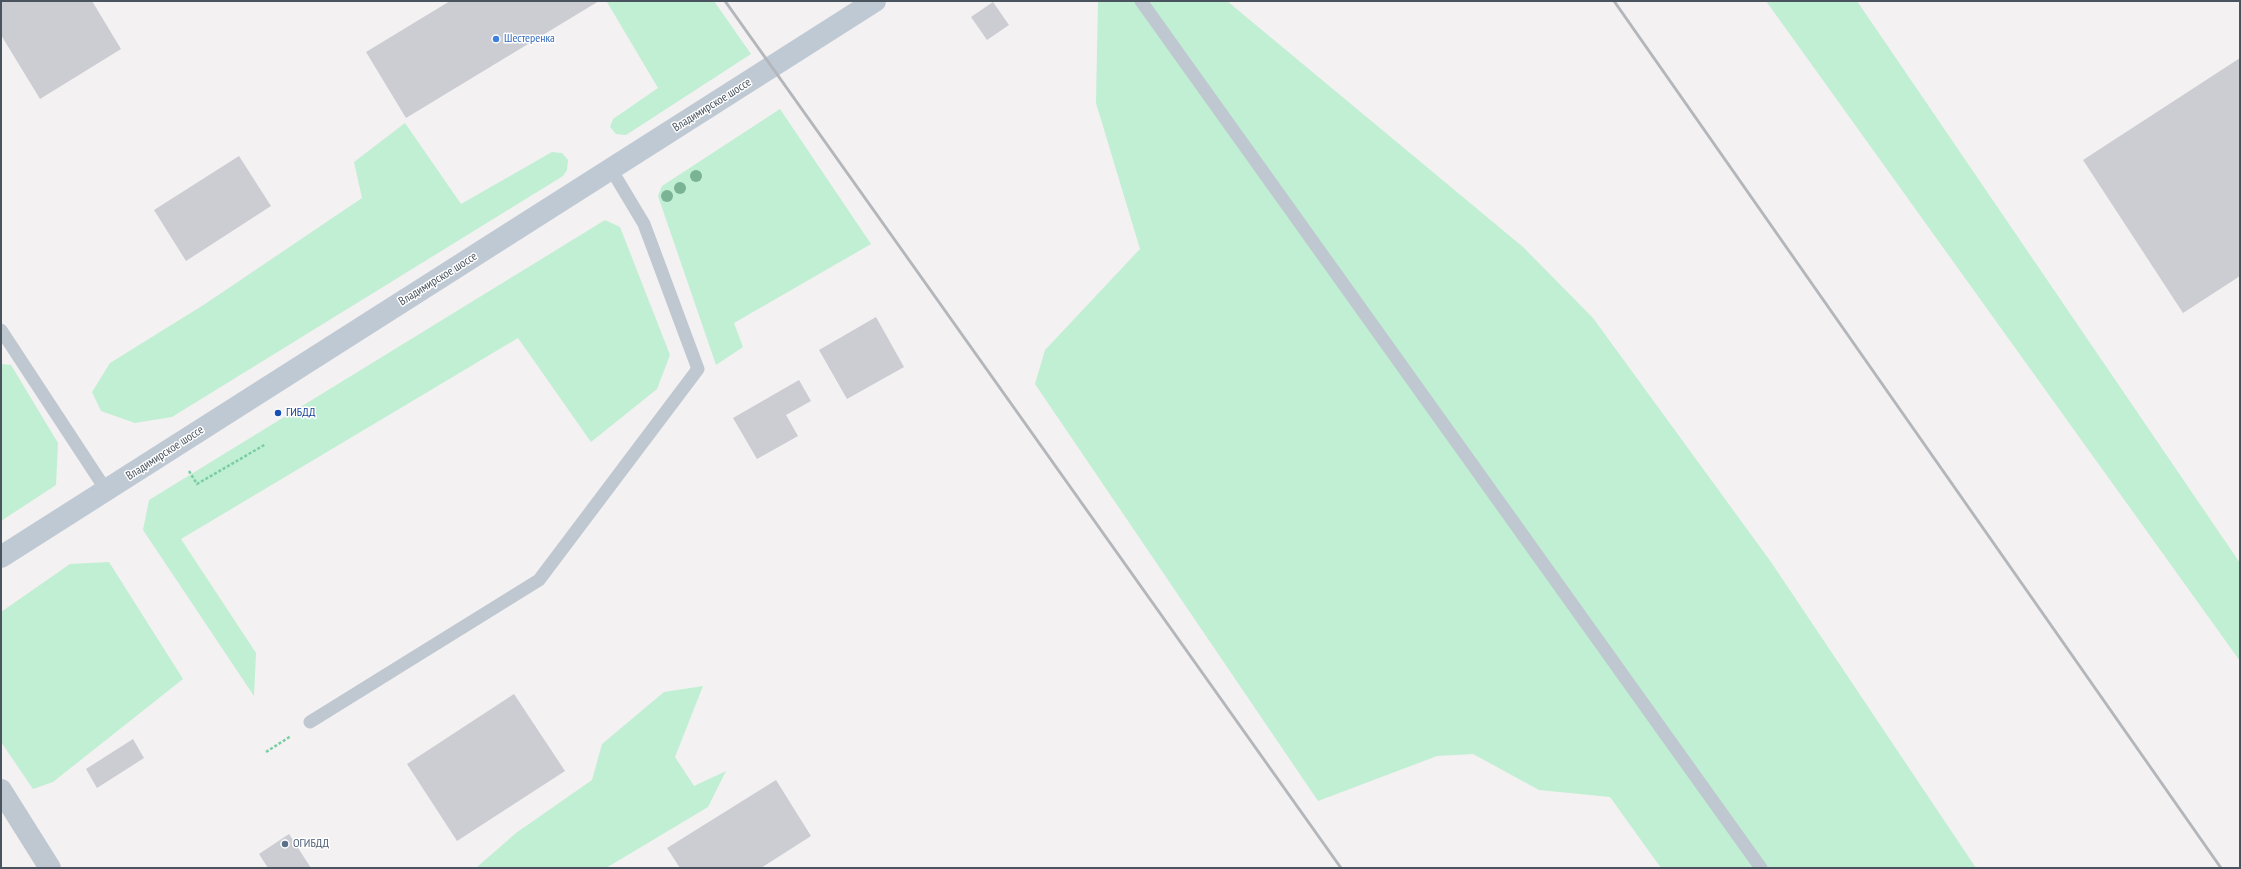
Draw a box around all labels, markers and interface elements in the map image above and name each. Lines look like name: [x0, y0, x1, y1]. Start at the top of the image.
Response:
place label: Шестеренка: [504, 32, 555, 46]
marker: Шестеренка: [491, 34, 501, 44]
street label: Владимирское шоссе: [670, 75, 754, 135]
street label: Владимирское шоссе: [396, 249, 480, 309]
place label: ГИБДД: [286, 406, 315, 420]
marker: ГИБДД: [273, 408, 283, 418]
street label: Владимирское шоссе: [124, 423, 206, 483]
place label: ОГИБДД: [293, 837, 329, 851]
marker: ОГИБДД: [280, 839, 290, 849]

